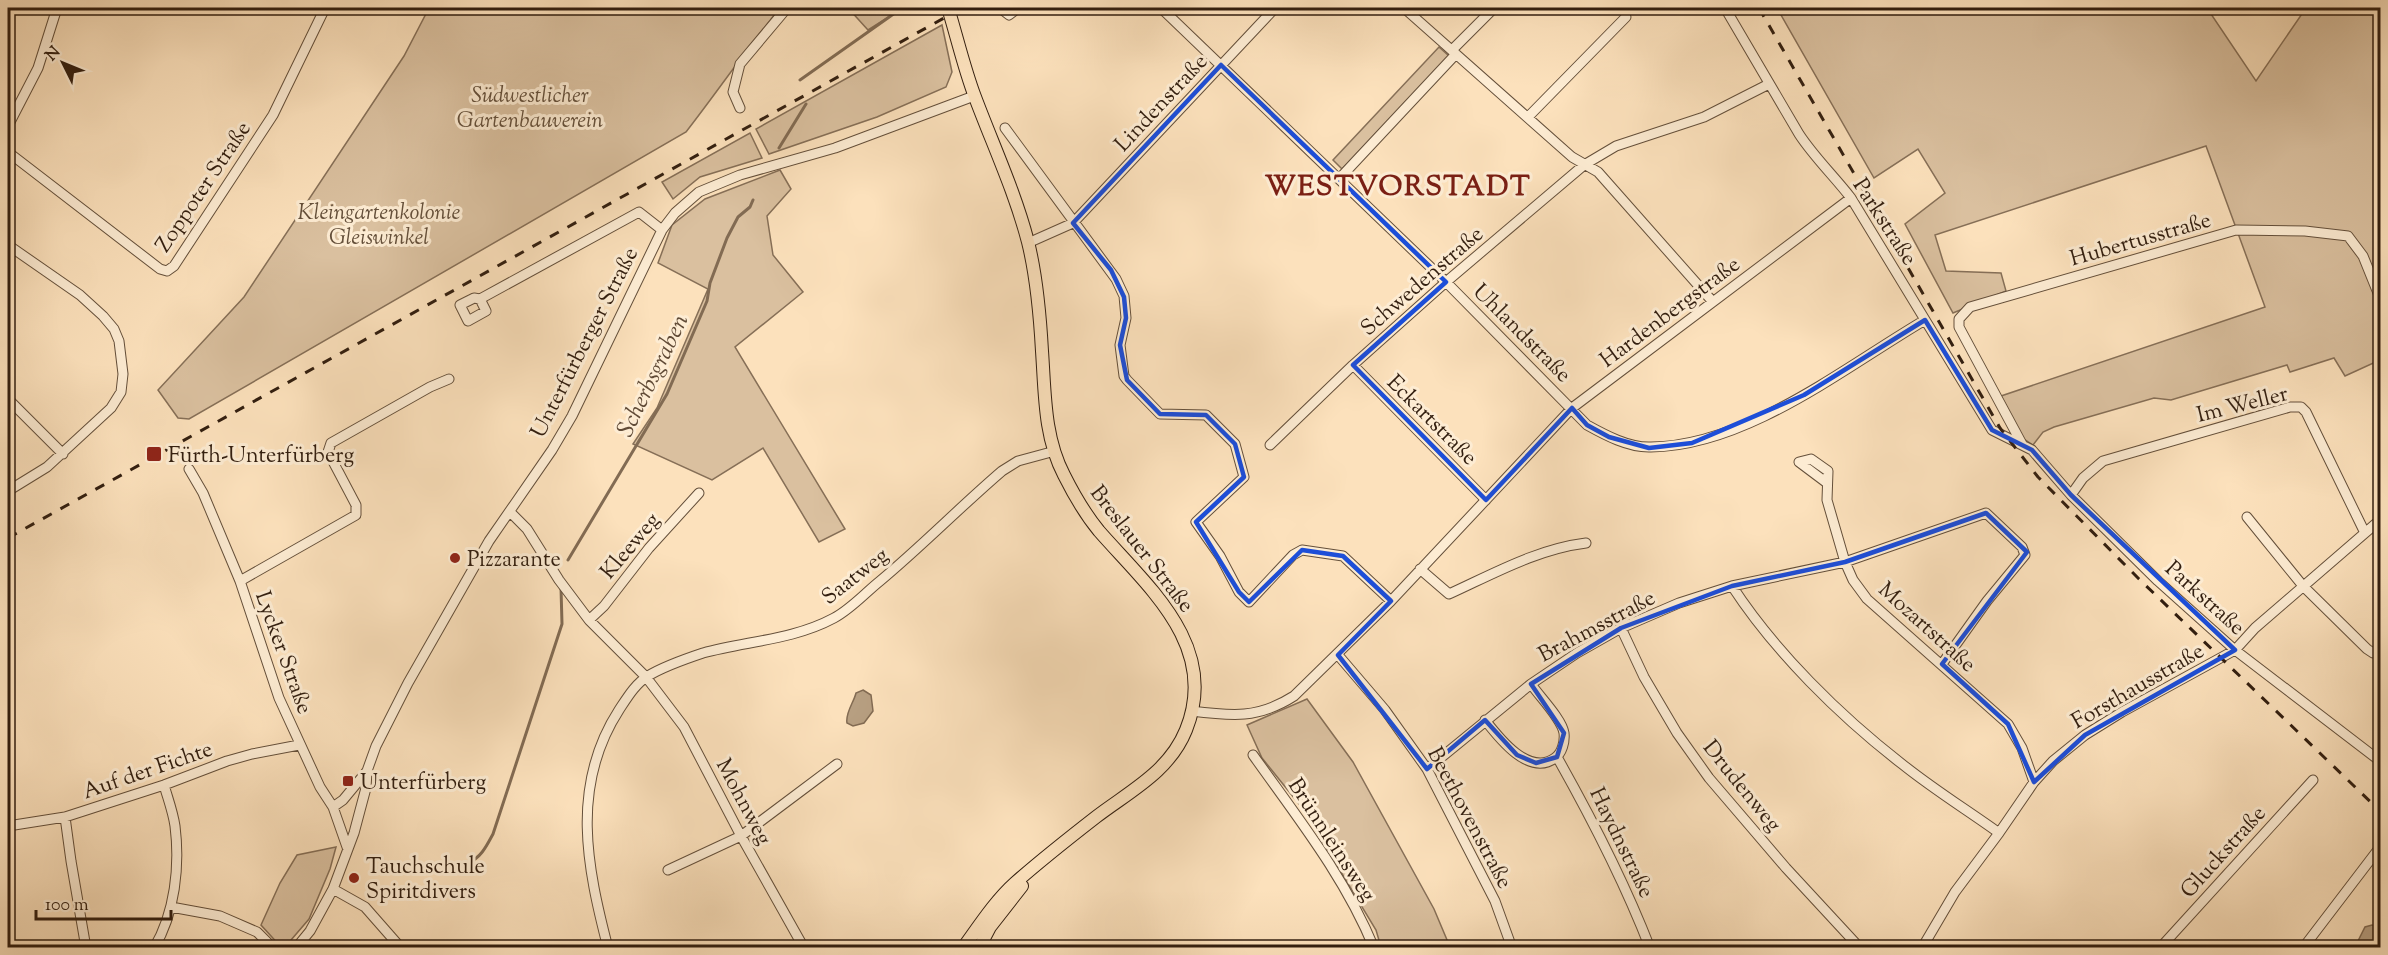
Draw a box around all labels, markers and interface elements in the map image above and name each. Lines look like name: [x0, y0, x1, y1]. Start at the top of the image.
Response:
north arrow: [33, 33, 93, 93]
text: N: [41, 42, 67, 67]
street label: Lindenstraße: [1108, 48, 1216, 160]
park label: Südwestlicher Gartenbauverein: [457, 81, 604, 138]
street label: Zoppoter Straße: [149, 116, 260, 260]
district label: WESTVORSTADT: [1265, 168, 1531, 208]
street label: Parkstraße: [1843, 173, 1924, 273]
park label: Kleingartenkolonie Gleiswinkel: [298, 198, 461, 255]
street label: Hubertusstraße: [2066, 205, 2215, 276]
street label: Schwedenstraße: [1355, 220, 1491, 345]
street label: Unterfürberger Straße: [524, 242, 648, 444]
street label: Hardenbergstraße: [1594, 250, 1748, 377]
street label: Uhlandstraße: [1464, 277, 1578, 391]
water label: Scherbsgraben: [609, 308, 698, 443]
street label: Eckartstraße: [1378, 368, 1484, 474]
street label: Im Weller: [2194, 379, 2292, 433]
place label: Fürth-Unterfürberg: [168, 441, 354, 473]
marker: Fürth-Unterfürberg: [145, 445, 163, 463]
street label: Breslauer Straße: [1081, 479, 1201, 620]
street label: Kleeweg: [594, 506, 669, 587]
street label: Saatweg: [815, 541, 896, 614]
place label: Pizzarante: [467, 545, 561, 577]
marker: Pizzarante: [448, 551, 462, 565]
street label: Parkstraße: [2157, 554, 2251, 644]
street label: Mozartstraße: [1870, 575, 1982, 681]
street label: Brahmsstraße: [1533, 583, 1662, 672]
street label: Lycker Straße: [245, 587, 319, 719]
street label: Forsthausstraße: [2066, 637, 2211, 739]
street label: Drudenweg: [1694, 734, 1788, 840]
street label: Auf der Fichte: [79, 735, 217, 809]
street label: Beethovenstraße: [1418, 742, 1519, 895]
street label: Mohnweg: [706, 753, 779, 852]
place label: Unterfürberg: [360, 768, 487, 800]
street label: Brünnleinsweg: [1278, 773, 1383, 909]
marker: Unterfürberg: [341, 774, 355, 788]
street label: Haydnstraße: [1580, 783, 1661, 904]
street label: Gluckstraße: [2174, 800, 2275, 906]
place label: Tauchschule Spiritdivers: [366, 852, 485, 909]
marker: Tauchschule Spiritdivers: [347, 871, 361, 885]
scale bar: [36, 883, 171, 921]
text: 100 m: [45, 893, 89, 919]

